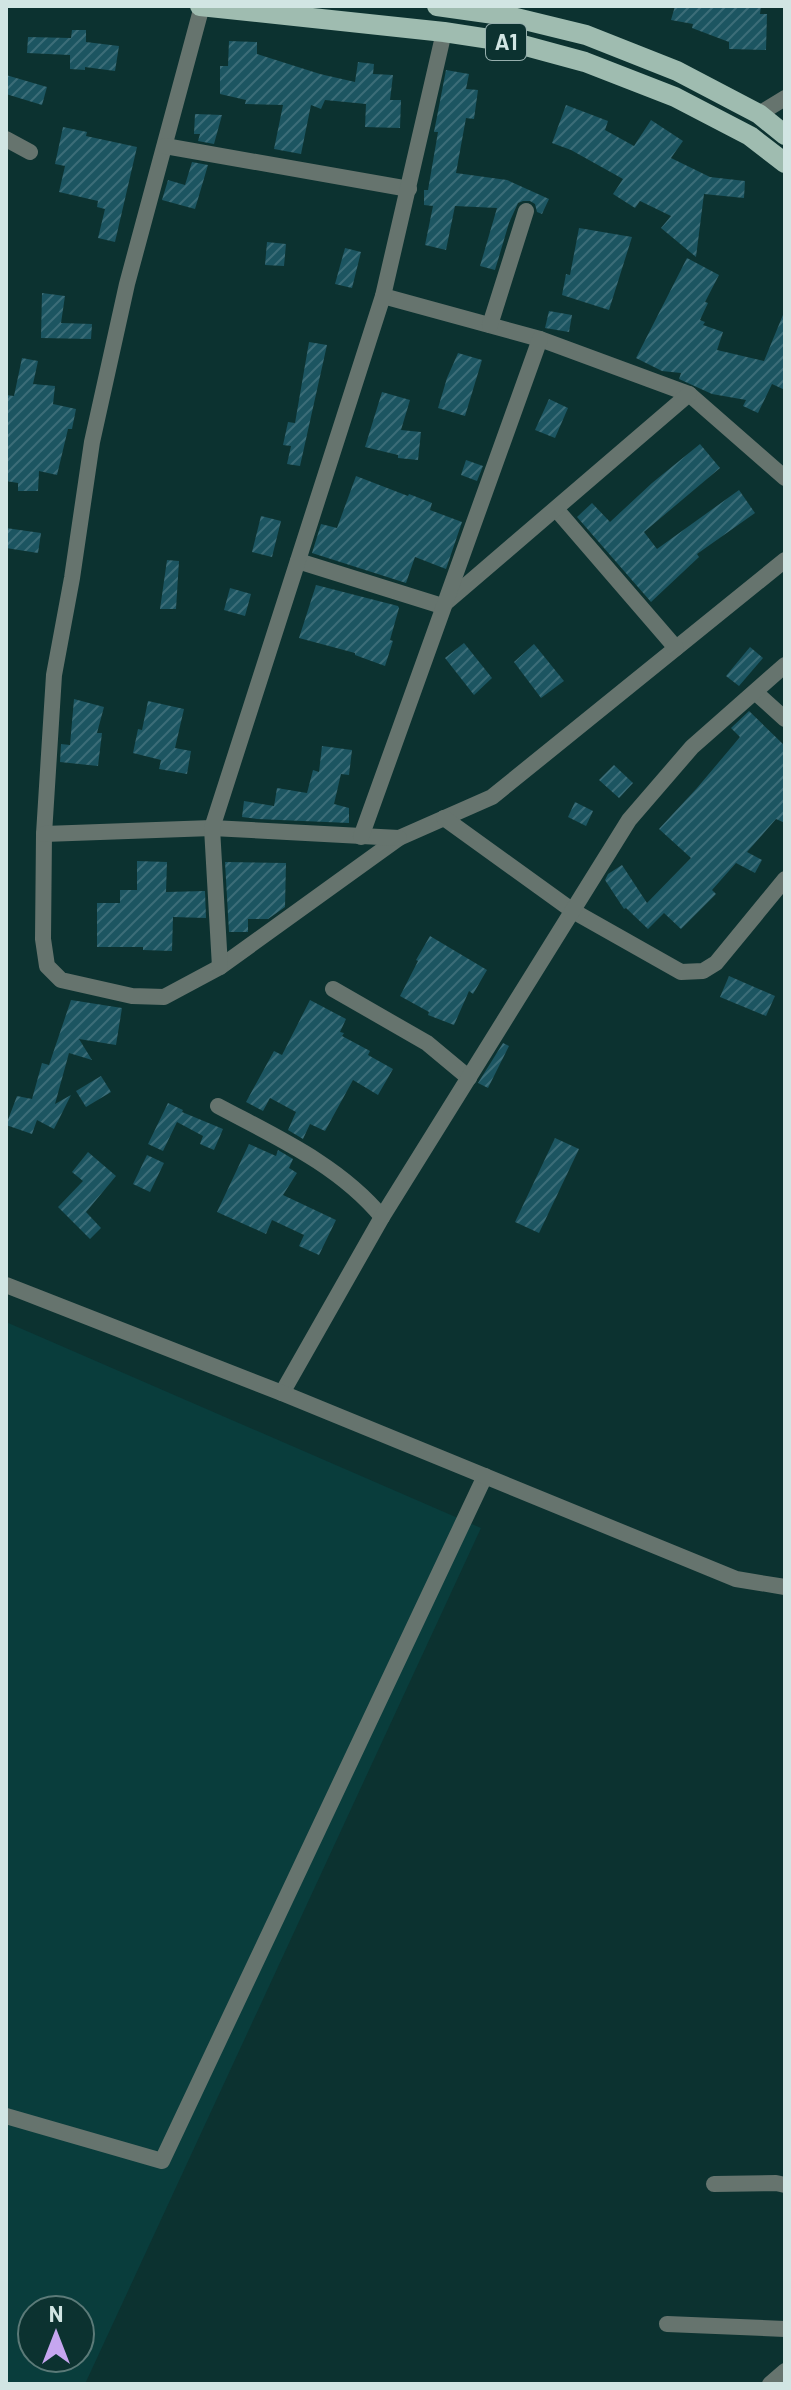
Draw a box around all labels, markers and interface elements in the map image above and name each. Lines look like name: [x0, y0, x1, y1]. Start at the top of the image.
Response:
road number: A1: [486, 24, 526, 60]
north arrow: [16, 2294, 96, 2374]
text: N: [49, 2300, 63, 2326]

